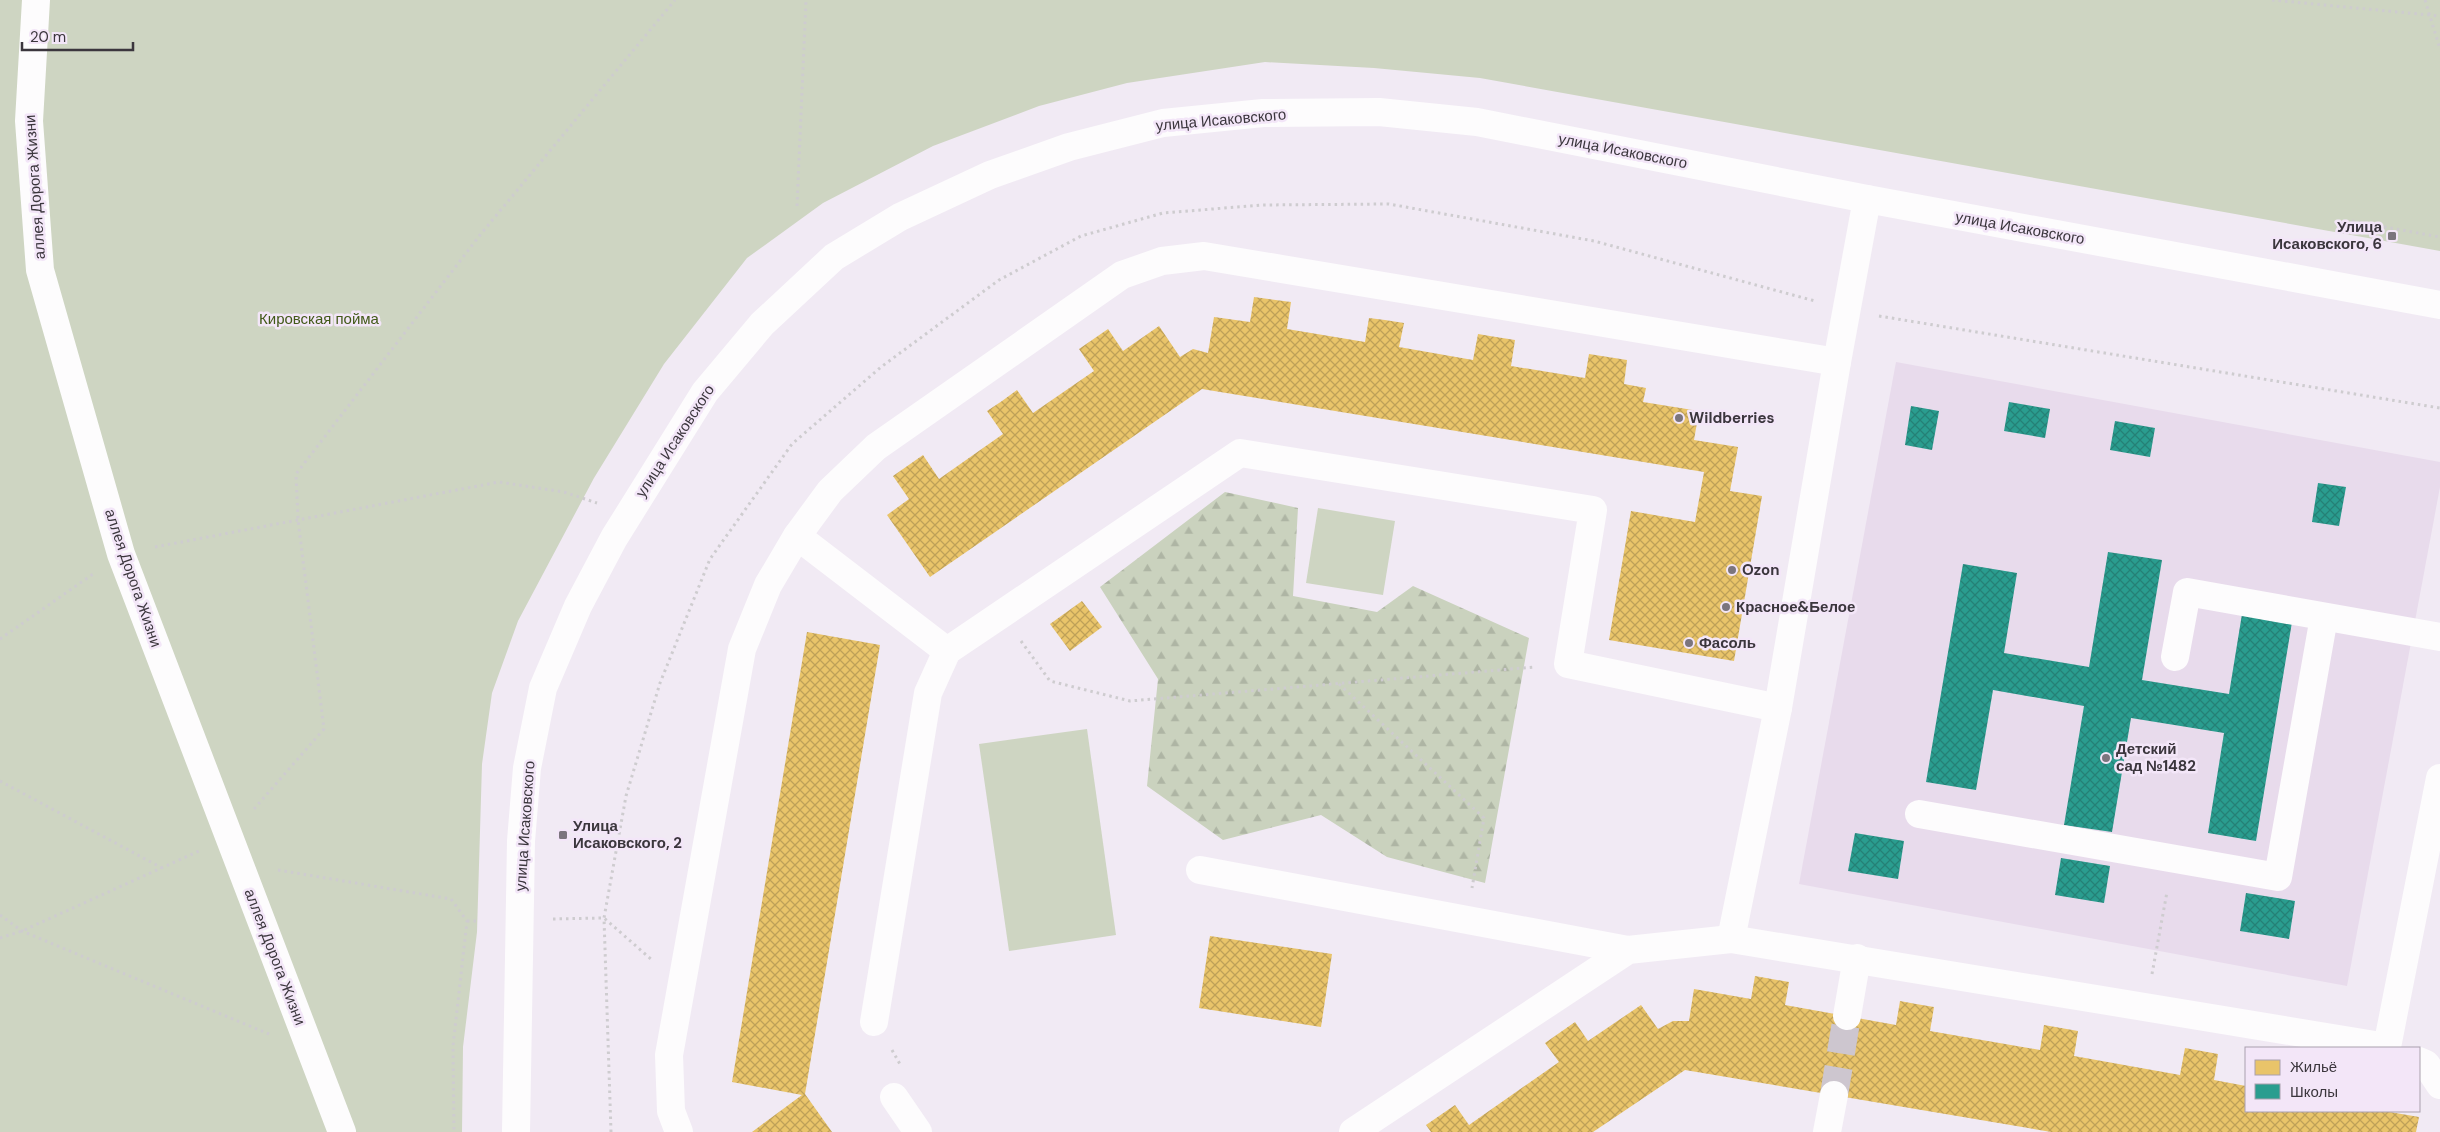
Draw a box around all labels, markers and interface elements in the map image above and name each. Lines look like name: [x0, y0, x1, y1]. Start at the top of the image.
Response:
scale bar: [22, 20, 134, 52]
text: 20 m: [30, 27, 66, 47]
street label: улица Исаковского: [1155, 104, 1287, 136]
street label: аллея Дорога Жизни: [20, 114, 50, 260]
street label: улица Исаковского: [1557, 129, 1689, 173]
street label: улица Исаковского: [1954, 207, 2086, 249]
place label: Улица Исаковского, 6: [2272, 217, 2383, 254]
marker: Улица Исаковского, 6: [2386, 230, 2398, 242]
park label: Кировская пойма: [259, 309, 380, 329]
street label: улица Исаковского: [631, 381, 719, 501]
place label: Wildberries: [1689, 408, 1774, 428]
marker: Wildberries: [1673, 412, 1685, 424]
street label: аллея Дорога Жизни: [100, 506, 166, 650]
place label: Ozon: [1742, 560, 1780, 580]
marker: Ozon: [1726, 564, 1738, 576]
place label: Красное&Белое: [1736, 597, 1855, 617]
marker: Красное&Белое: [1720, 601, 1732, 613]
place label: Фасоль: [1699, 633, 1756, 653]
marker: Фасоль: [1683, 637, 1695, 649]
place label: Детский сад №1482: [2116, 739, 2196, 776]
marker: Детский сад №1482: [2100, 752, 2112, 764]
street label: улица Исаковского: [510, 760, 540, 892]
place label: Улица Исаковского, 2: [573, 816, 682, 853]
marker: Улица Исаковского, 2: [557, 829, 569, 841]
street label: аллея Дорога Жизни: [240, 886, 310, 1028]
legend: [2245, 1047, 2420, 1112]
text: Жильё: [2290, 1057, 2337, 1077]
text: Школы: [2290, 1082, 2338, 1102]

